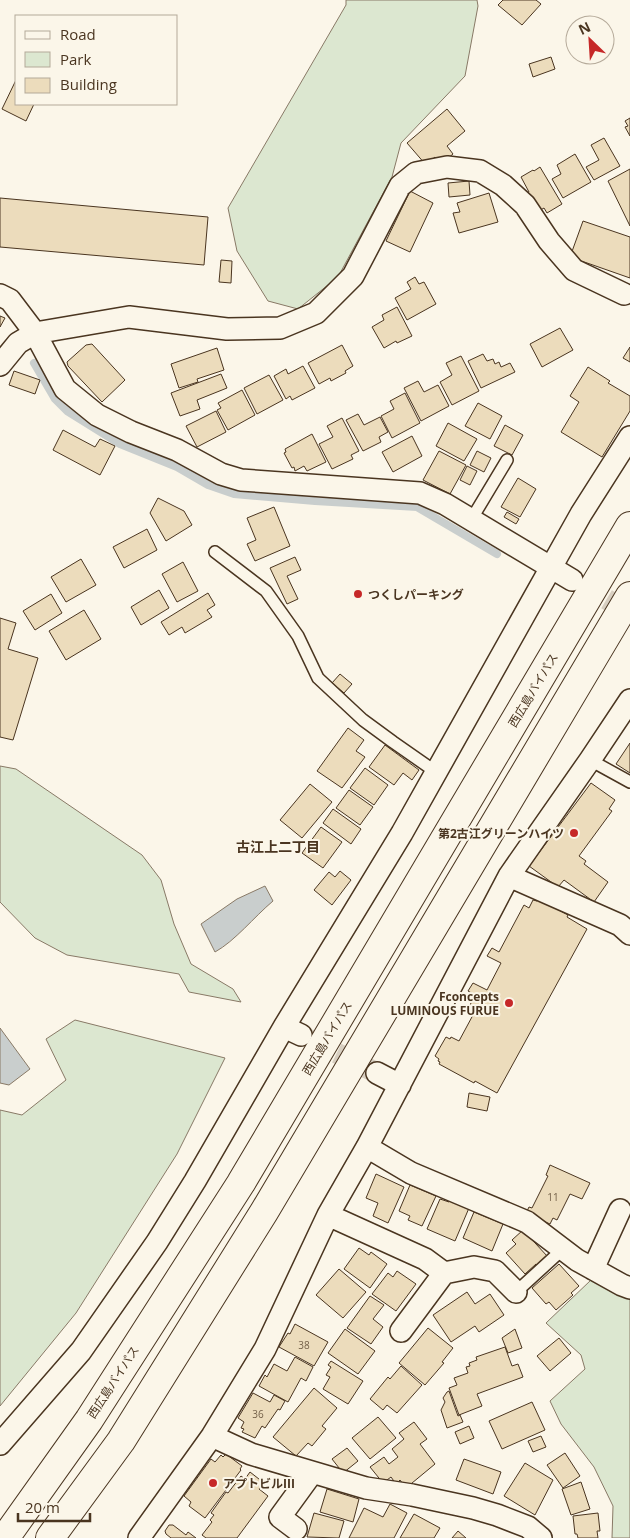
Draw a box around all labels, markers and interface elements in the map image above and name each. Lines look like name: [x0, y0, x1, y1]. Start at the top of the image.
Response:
legend: [15, 15, 178, 105]
north arrow: [565, 15, 615, 65]
text: N: [575, 17, 593, 39]
text: Road: [60, 24, 96, 44]
text: Park: [60, 49, 91, 69]
text: Building: [60, 74, 117, 94]
place label: つくしパーキング: [368, 586, 464, 603]
marker: つくしパーキング: [352, 588, 364, 600]
street label: 西広島バイパス: [504, 650, 562, 730]
place label: 第2古江グリーンハイツ: [438, 825, 564, 842]
marker: 第2古江グリーンハイツ: [568, 827, 580, 839]
district label: 古江上二丁目: [236, 837, 320, 856]
place label: Fconcepts LUMINOUS FURUE: [390, 988, 499, 1019]
marker: Fconcepts LUMINOUS FURUE: [503, 997, 515, 1009]
street label: 西広島バイパス: [298, 998, 356, 1078]
house number: 11: [547, 1190, 559, 1204]
house number: 38: [298, 1338, 310, 1352]
street label: 西広島バイパス: [83, 1342, 143, 1422]
house number: 36: [252, 1407, 264, 1421]
place label: アプトビルIII: [223, 1475, 295, 1492]
marker: アプトビルIII: [207, 1477, 219, 1489]
scale bar: [18, 1490, 90, 1522]
text: 20 m: [25, 1497, 60, 1517]

